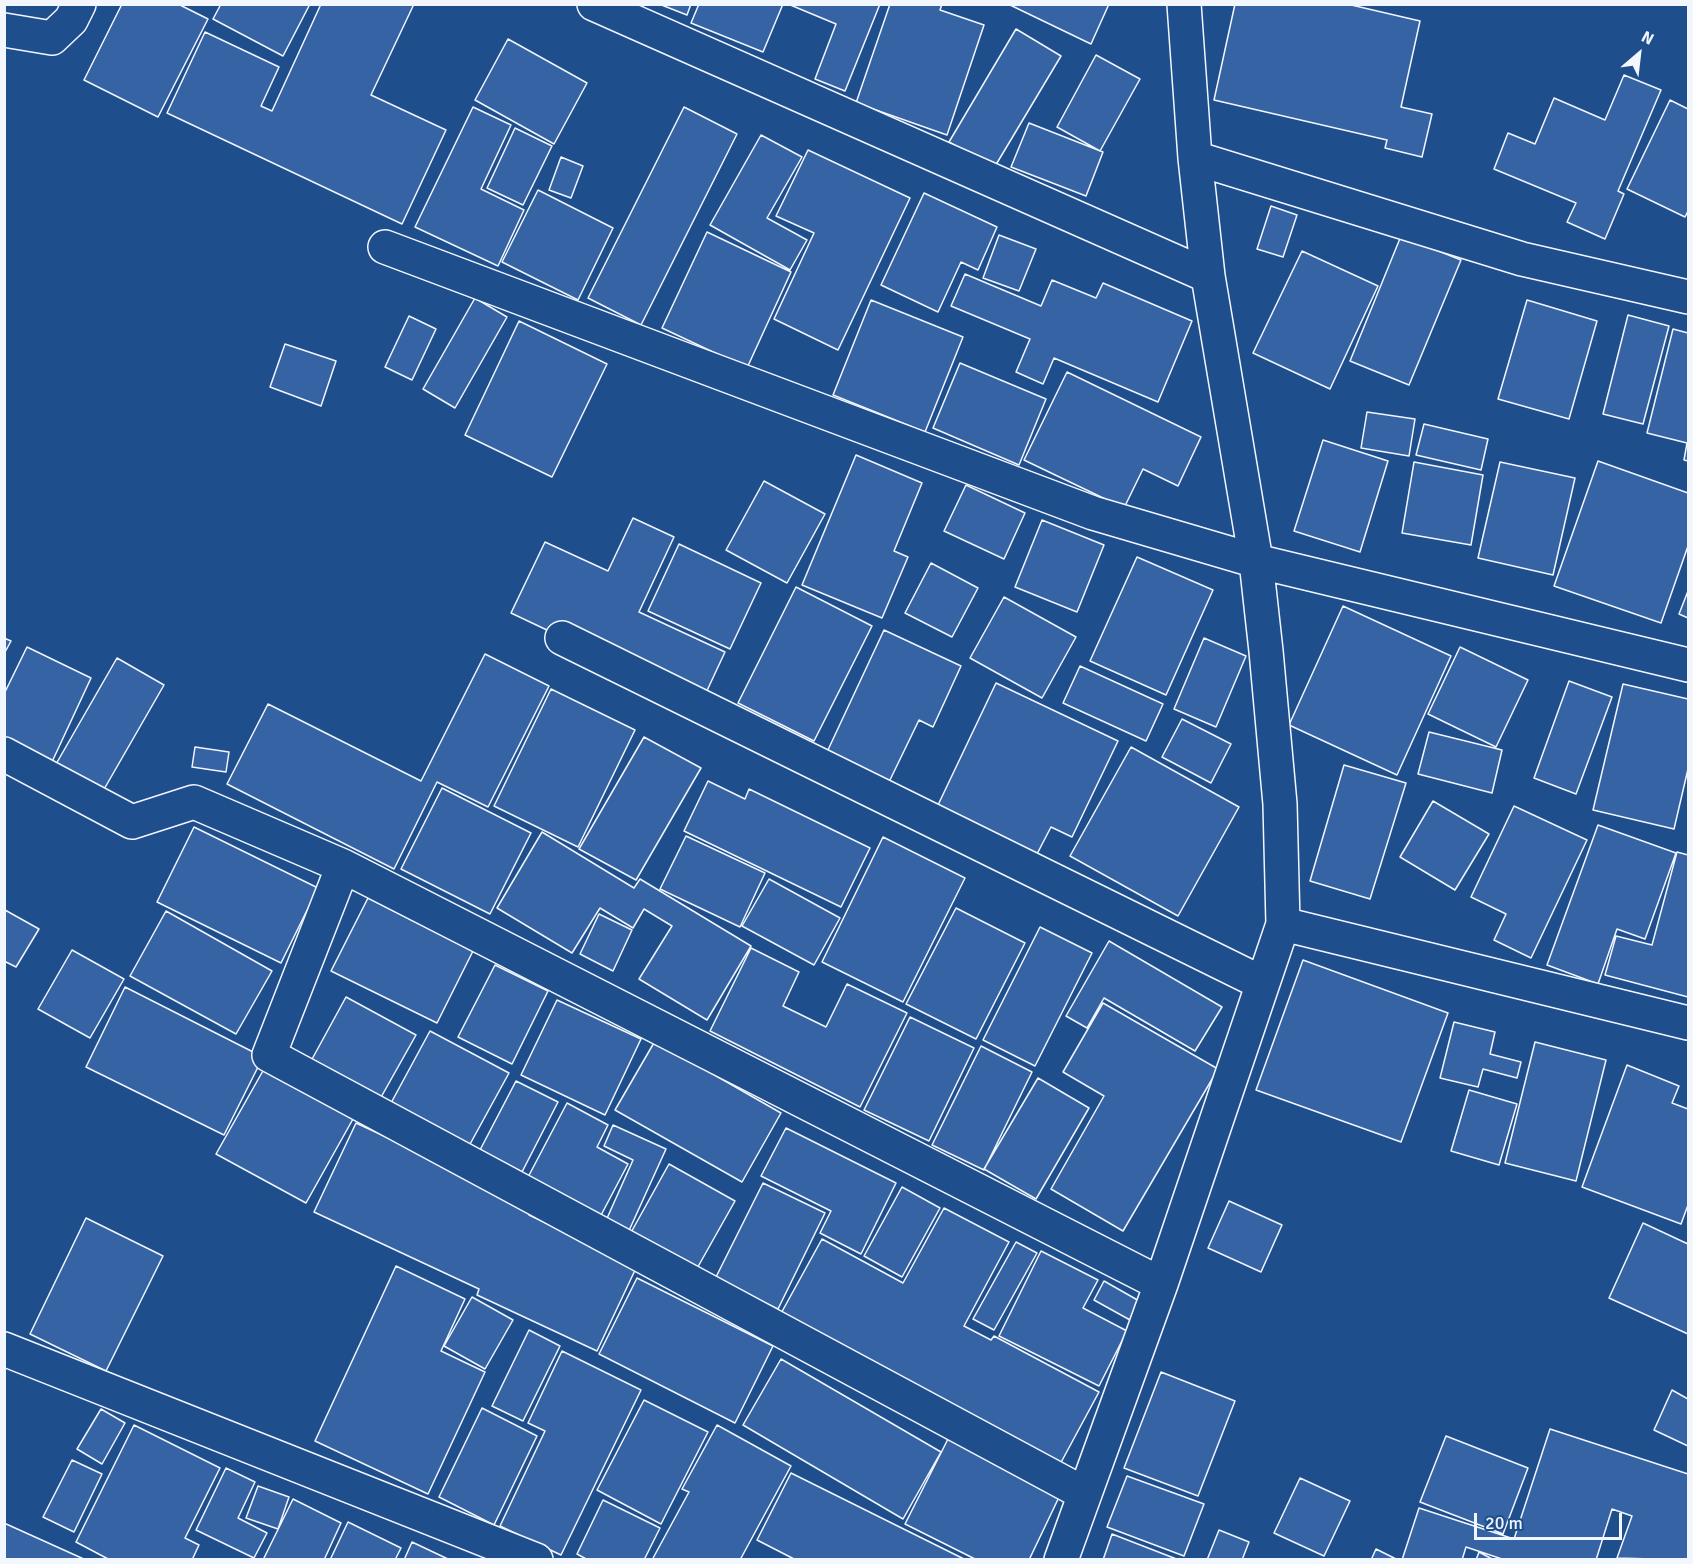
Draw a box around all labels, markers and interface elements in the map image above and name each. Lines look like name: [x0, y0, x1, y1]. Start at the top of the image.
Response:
north arrow: [1609, 24, 1669, 84]
text: N: [1638, 27, 1657, 50]
scale bar: [1477, 1501, 1626, 1539]
text: 20 m: [1485, 1512, 1523, 1534]

